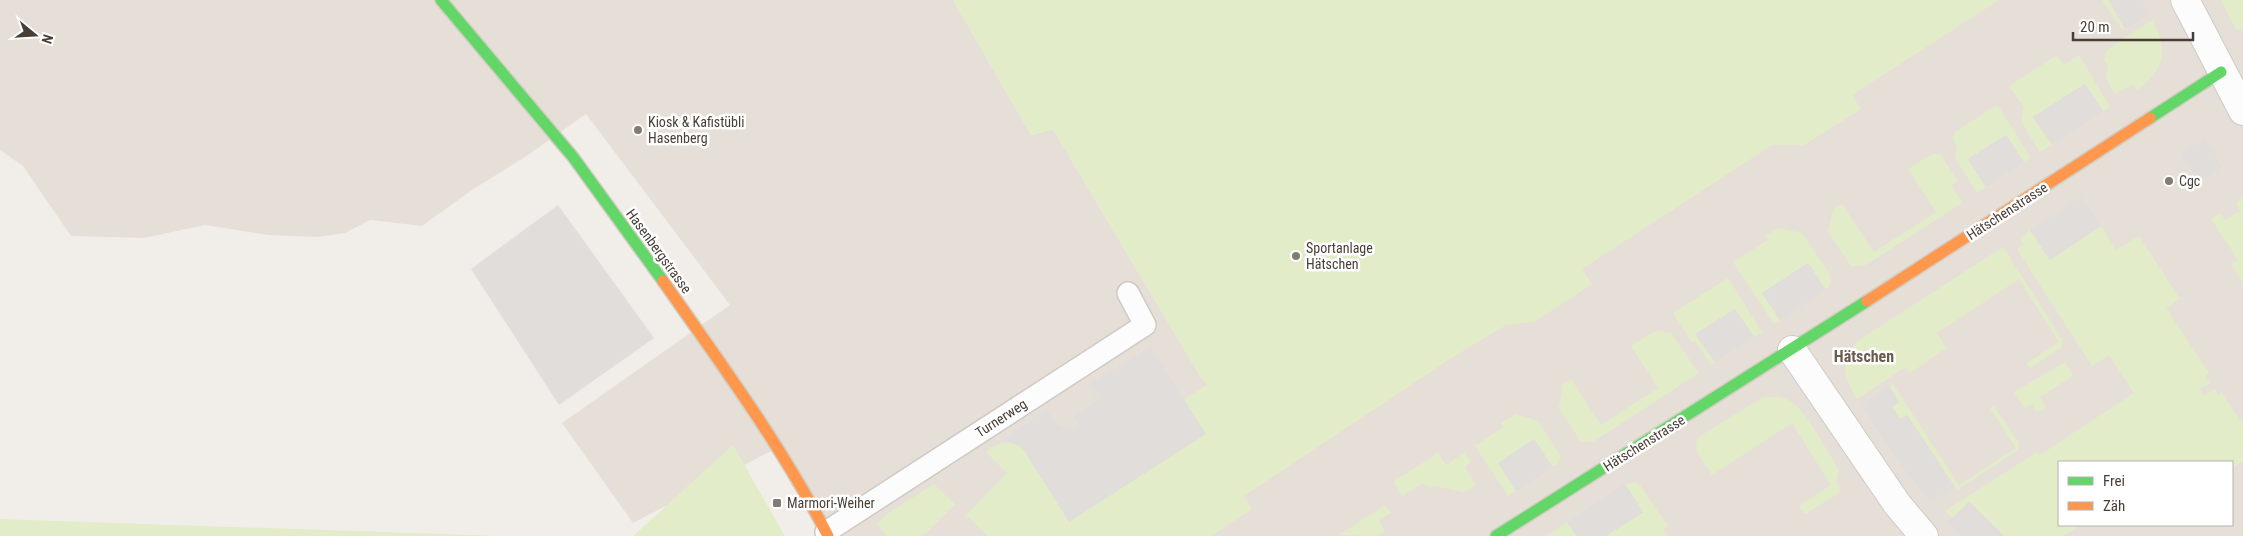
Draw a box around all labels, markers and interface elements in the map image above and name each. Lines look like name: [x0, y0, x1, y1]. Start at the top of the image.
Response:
north arrow: [10, 10, 60, 60]
scale bar: [2073, 10, 2193, 42]
text: 20 m: [2080, 18, 2110, 36]
text: N: [38, 32, 56, 46]
place label: Kiosk & Kafistübli Hasenberg: [648, 114, 744, 146]
marker: Kiosk & Kafistübli Hasenberg: [632, 124, 644, 136]
place label: Cgc: [2179, 173, 2200, 189]
marker: Cgc: [2163, 175, 2175, 187]
street label: Hätschenstrasse: [1964, 179, 2051, 243]
street label: Hasenbergstrasse: [623, 206, 695, 297]
place label: Sportanlage Hätschen: [1306, 240, 1373, 272]
marker: Sportanlage Hätschen: [1290, 250, 1302, 262]
district label: Hätschen: [1834, 347, 1894, 366]
street label: Turnerweg: [972, 396, 1030, 440]
street label: Hätschenstrasse: [1600, 411, 1688, 474]
legend: [2058, 461, 2233, 526]
text: Frei: [2103, 472, 2125, 490]
place label: Marmori-Weiher: [787, 495, 875, 511]
marker: Marmori-Weiher: [771, 497, 783, 509]
text: Zäh: [2103, 497, 2125, 515]

